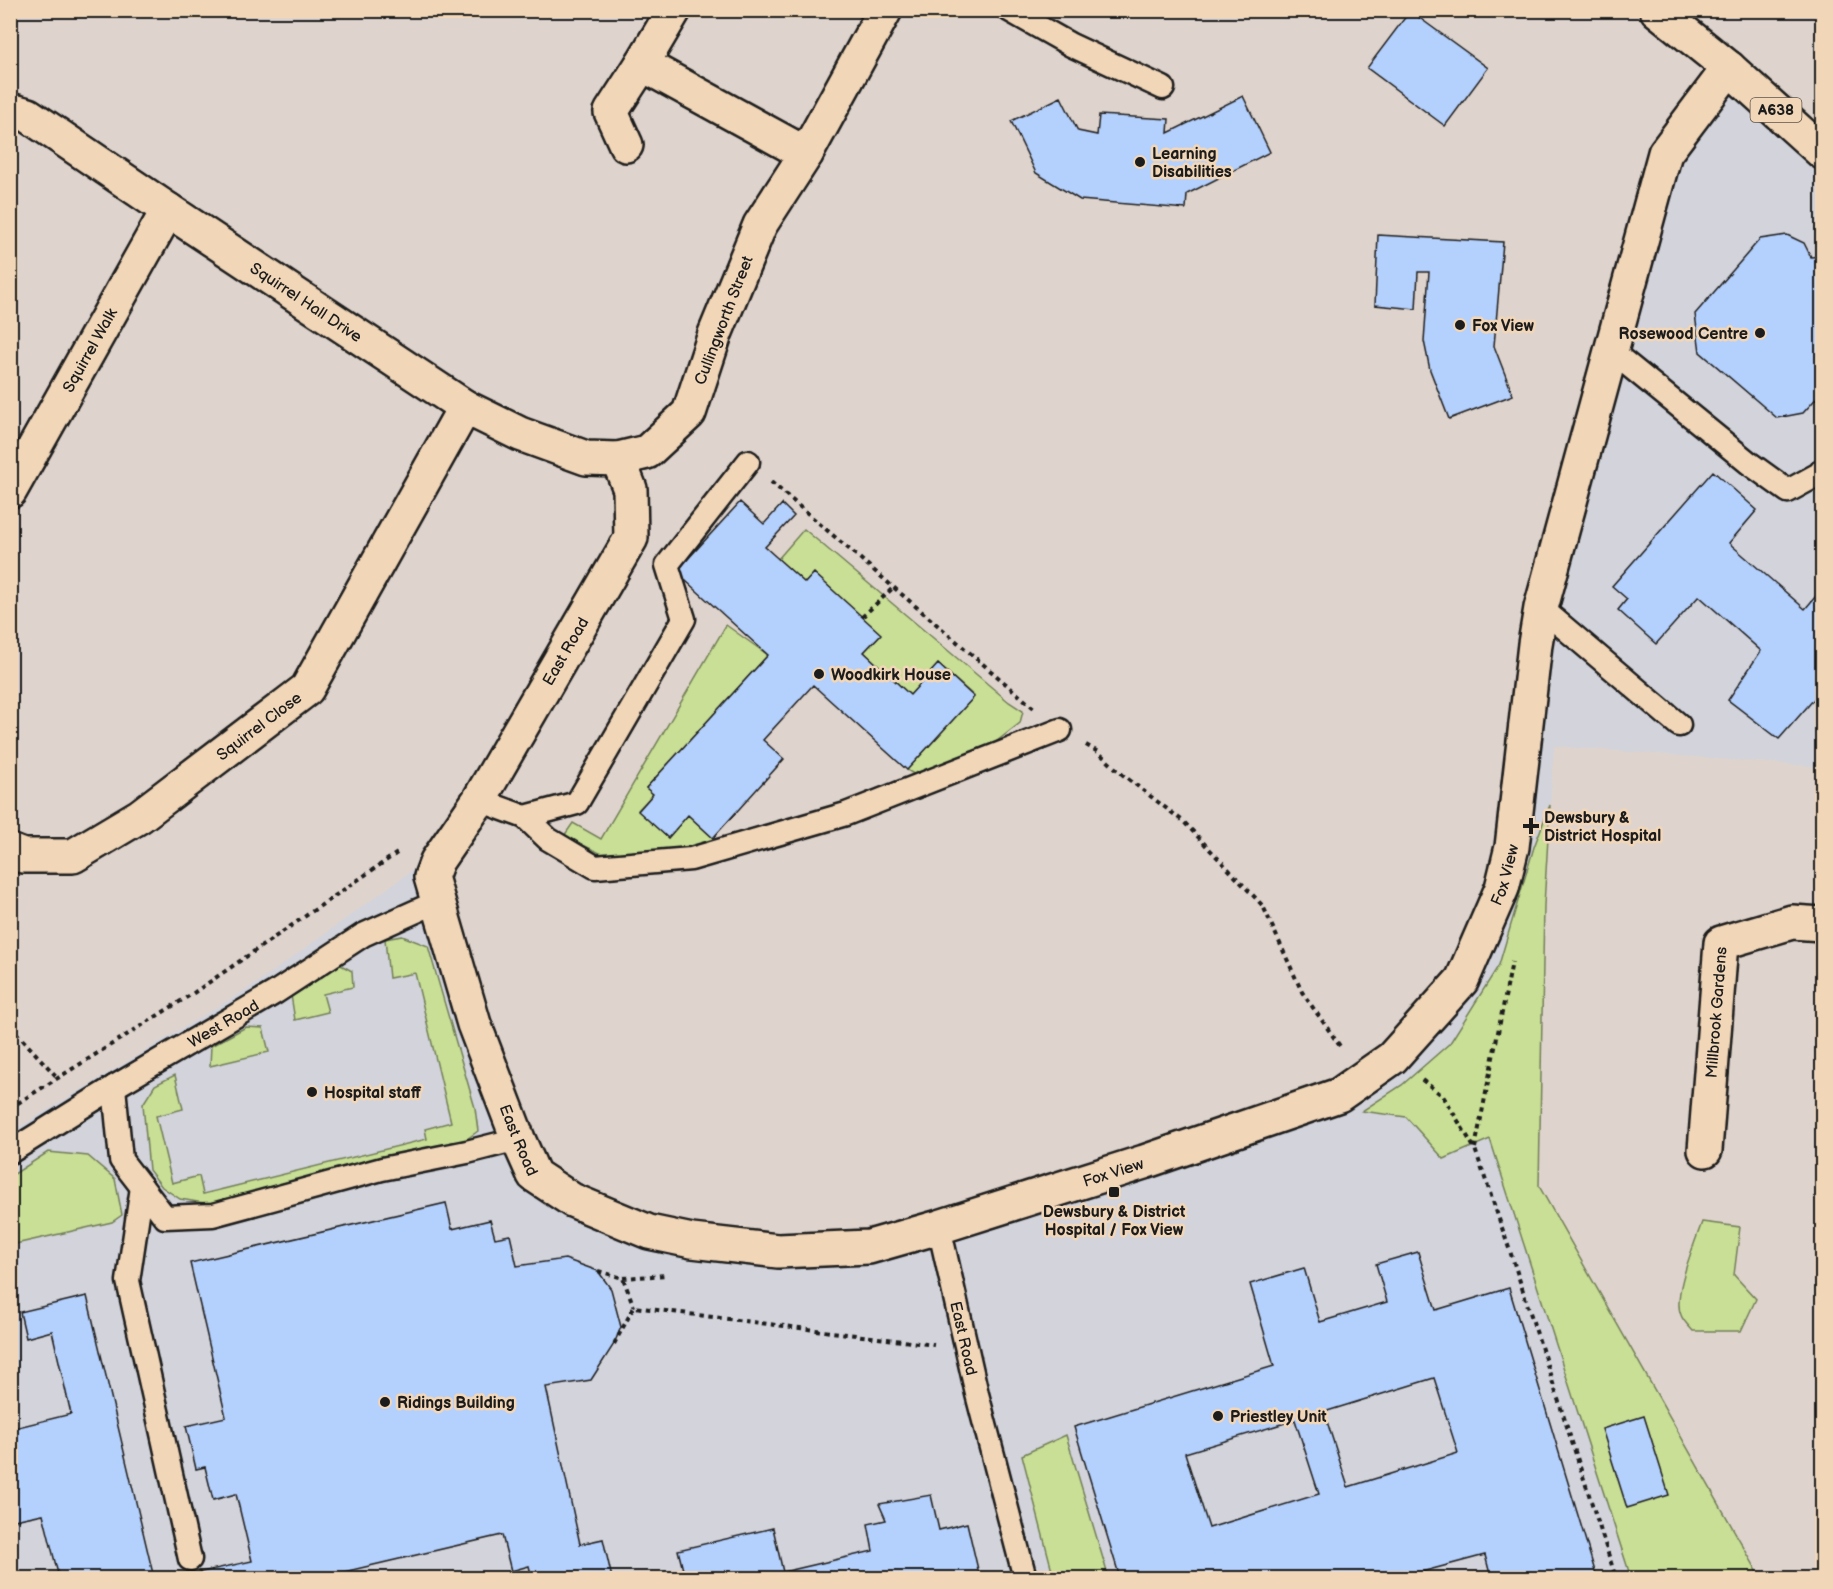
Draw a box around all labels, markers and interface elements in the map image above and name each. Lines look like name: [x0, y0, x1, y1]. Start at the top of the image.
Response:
road number: A638: [1750, 98, 1802, 122]
place label: Learning Disabilities: [1152, 145, 1232, 182]
marker: Learning Disabilities: [1133, 155, 1147, 169]
street label: Cullingworth Street: [691, 253, 758, 388]
street label: Squirrel Hall Drive: [246, 259, 366, 347]
street label: Squirrel Walk: [59, 305, 122, 396]
place label: Fox View: [1472, 317, 1535, 336]
marker: Fox View: [1453, 318, 1467, 332]
place label: Rosewood Centre: [1619, 325, 1748, 344]
marker: Rosewood Centre: [1753, 326, 1767, 340]
street label: East Road: [539, 614, 593, 689]
place label: Woodkirk House: [831, 666, 951, 685]
marker: Woodkirk House: [812, 667, 826, 681]
street label: Squirrel Close: [213, 688, 306, 765]
place label: Dewsbury & District Hospital: [1544, 809, 1661, 846]
marker: Dewsbury & District Hospital: [1522, 817, 1540, 835]
street label: Fox View: [1488, 842, 1523, 909]
street label: Millbrook Gardens: [1703, 946, 1732, 1079]
street label: West Road: [185, 996, 263, 1053]
place label: Hospital staff: [324, 1084, 422, 1103]
marker: Hospital staff: [305, 1085, 319, 1099]
street label: East Road: [495, 1102, 541, 1179]
street label: Fox View: [1081, 1155, 1147, 1192]
marker: Dewsbury & District Hospital / Fox View: [1107, 1185, 1121, 1199]
place label: Dewsbury & District Hospital / Fox View: [1043, 1203, 1186, 1240]
street label: East Road: [945, 1300, 980, 1377]
place label: Ridings Building: [397, 1394, 515, 1413]
marker: Ridings Building: [378, 1395, 392, 1409]
place label: Priestley Unit: [1230, 1408, 1327, 1427]
marker: Priestley Unit: [1211, 1409, 1225, 1423]

